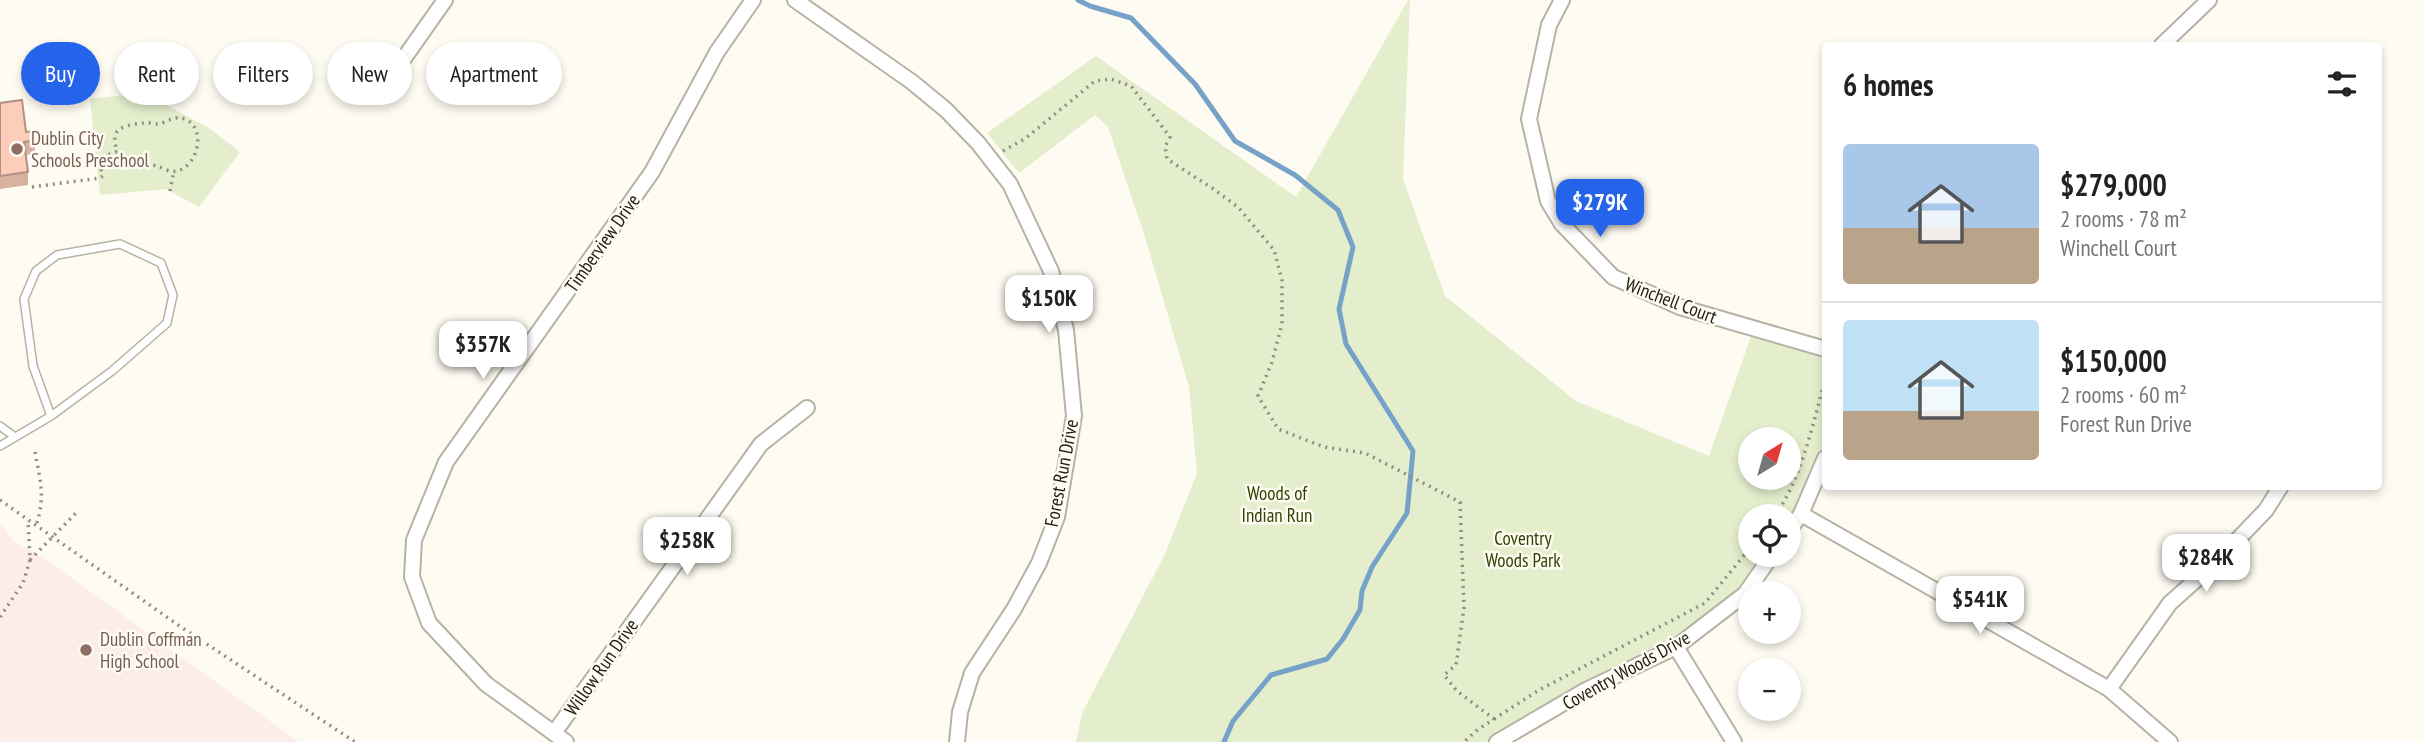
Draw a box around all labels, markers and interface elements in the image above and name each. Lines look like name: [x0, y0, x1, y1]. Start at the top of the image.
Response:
chip: Buy: [21, 42, 100, 105]
chip: Rent: [114, 42, 199, 105]
chip: Filters: [213, 42, 313, 105]
chip: New: [327, 42, 412, 105]
chip: Apartment: [426, 42, 562, 105]
text: 6 homes: [1843, 65, 1934, 104]
icon: filters: [2323, 65, 2361, 103]
place label: Dublin City Schools Preschool: [31, 126, 150, 172]
marker: Dublin City Schools Preschool: [9, 141, 25, 157]
text: $279,000: [2060, 165, 2167, 204]
icon: home: [1899, 172, 1983, 256]
pin: $279K: [1551, 180, 1649, 239]
text: $279K: [1572, 187, 1628, 216]
street label: Timberview Drive: [559, 189, 645, 297]
text: 2 rooms · 78 m²: [2060, 204, 2187, 233]
text: Winchell Court: [2060, 233, 2177, 262]
street label: Winchell Court: [1622, 271, 1721, 329]
pin: $150K: [1000, 276, 1098, 335]
text: $150K: [1021, 283, 1077, 312]
pin: $357K: [434, 322, 532, 381]
text: $357K: [455, 329, 511, 358]
text: $150,000: [2060, 341, 2167, 380]
icon: home: [1899, 348, 1983, 432]
text: 2 rooms · 60 m²: [2060, 380, 2187, 409]
text: Forest Run Drive: [2060, 409, 2192, 438]
street label: Forest Run Drive: [1039, 417, 1083, 529]
north arrow: [1738, 427, 1801, 490]
map controls: [1738, 427, 1801, 721]
park label: Woods of Indian Run: [1242, 481, 1312, 527]
button: locate: [1738, 504, 1801, 567]
pin: $258K: [638, 518, 736, 577]
text: $258K: [659, 525, 715, 554]
park label: Coventry Woods Park: [1485, 526, 1561, 572]
pin: $284K: [2157, 534, 2255, 594]
text: $284K: [2178, 542, 2234, 571]
pin: $541K: [1931, 576, 2029, 636]
button: +: [1738, 581, 1801, 644]
text: $541K: [1952, 584, 2008, 613]
street label: Willow Run Drive: [559, 614, 643, 720]
street label: Coventry Woods Drive: [1558, 625, 1694, 715]
place label: Dublin Coffman High School: [100, 627, 202, 673]
marker: Dublin Coffman High School: [78, 642, 94, 658]
button: −: [1738, 658, 1801, 721]

